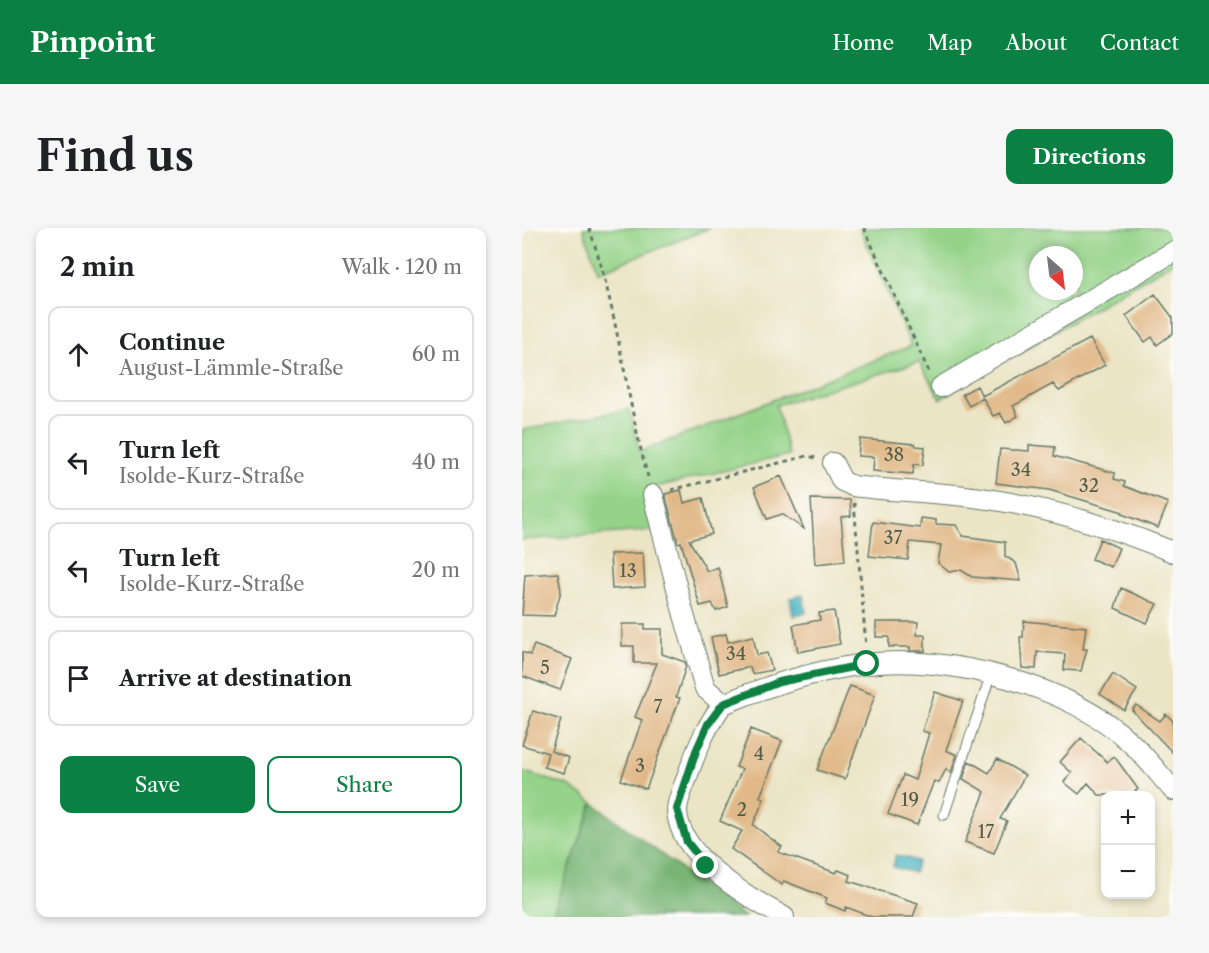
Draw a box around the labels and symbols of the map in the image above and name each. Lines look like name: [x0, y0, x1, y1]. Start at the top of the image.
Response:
north arrow: [1029, 246, 1083, 300]
house number: 38: [884, 444, 904, 466]
house number: 34: [1011, 459, 1031, 481]
house number: 32: [1079, 475, 1099, 497]
house number: 37: [884, 527, 903, 549]
house number: 13: [619, 560, 637, 582]
house number: 34: [726, 643, 746, 665]
route start: [853, 650, 879, 676]
house number: 5: [540, 657, 550, 679]
house number: 7: [654, 696, 663, 718]
house number: 4: [754, 743, 764, 765]
house number: 3: [635, 755, 645, 777]
house number: 19: [901, 789, 919, 811]
house number: 2: [737, 799, 747, 821]
house number: 17: [978, 821, 994, 843]
route end: [692, 852, 718, 878]

